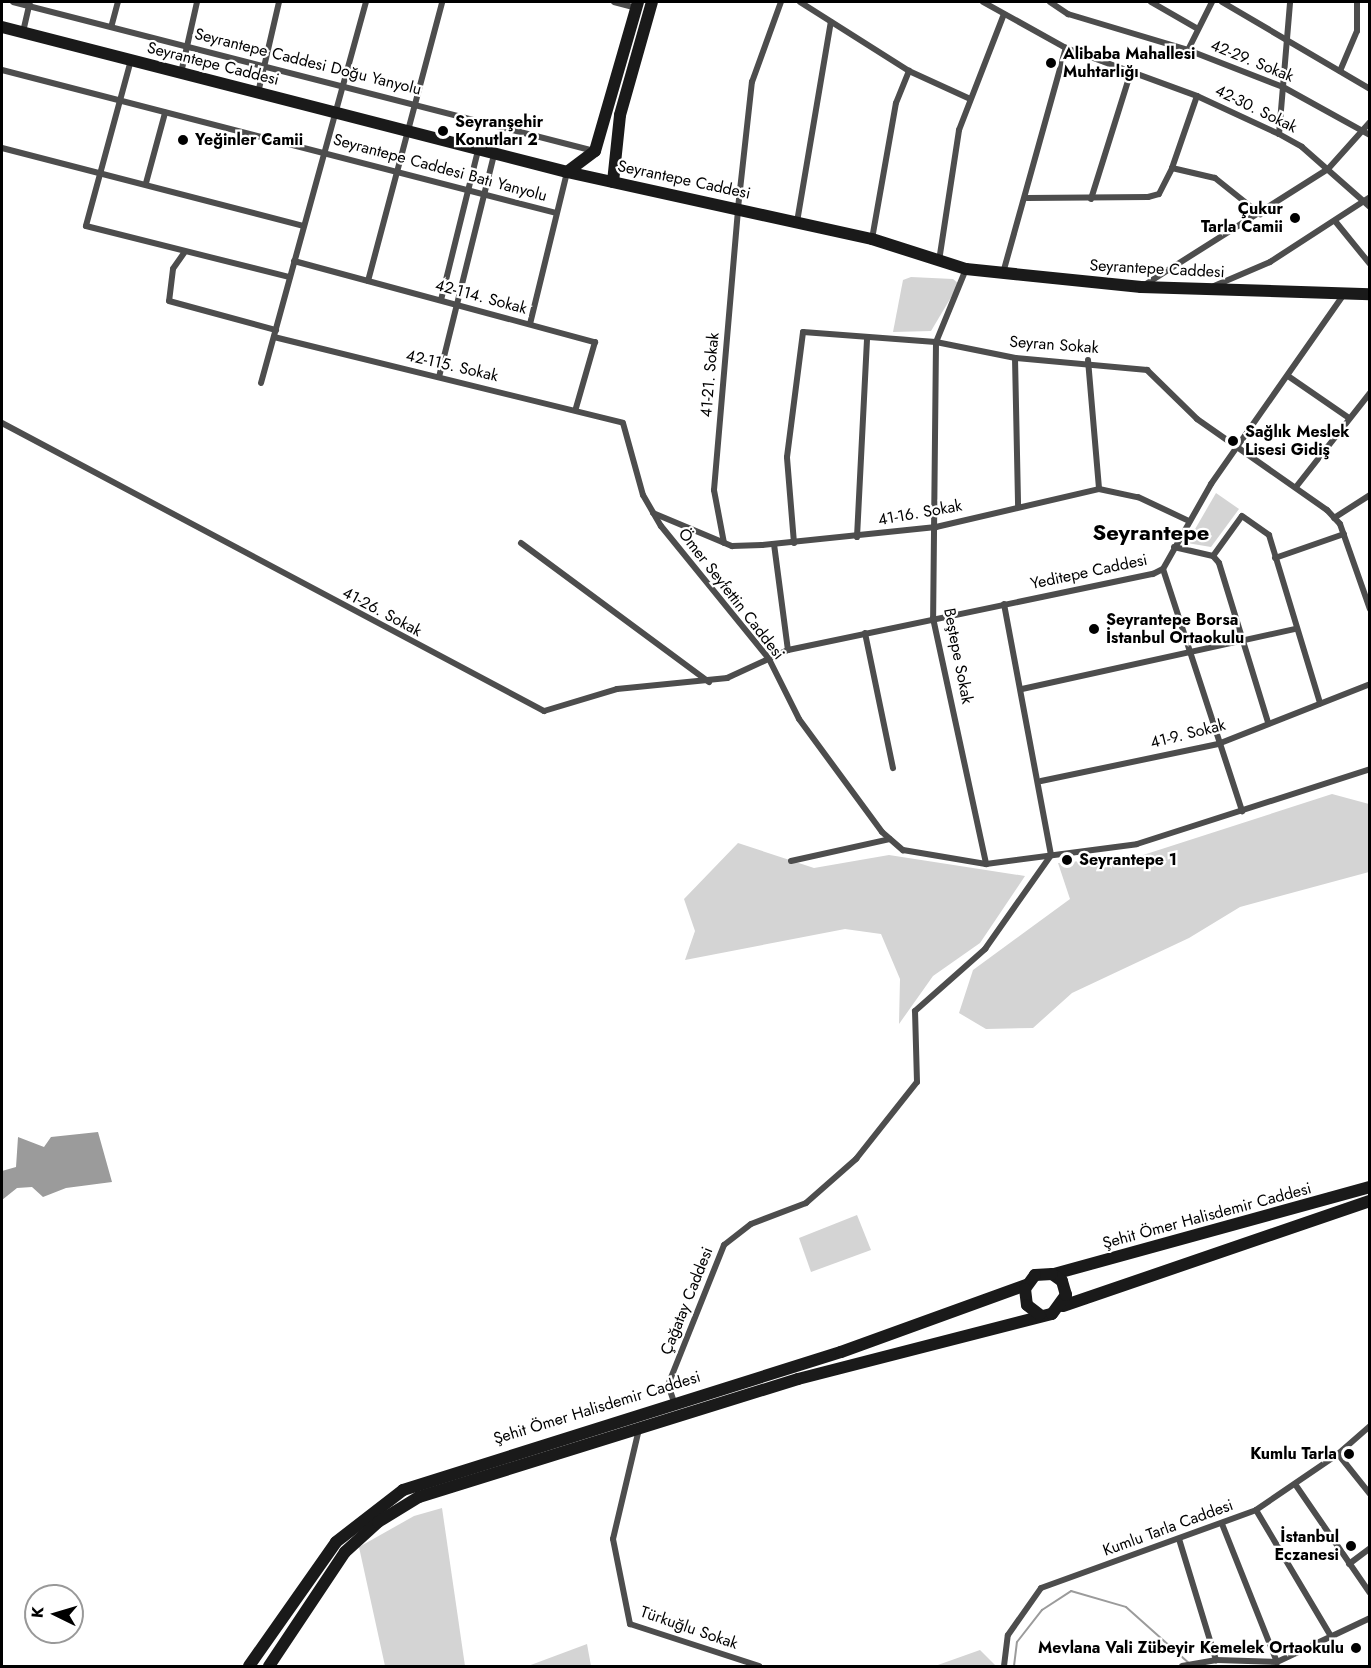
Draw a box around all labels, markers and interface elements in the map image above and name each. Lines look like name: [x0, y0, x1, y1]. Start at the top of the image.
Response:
street label: Seyrantepe Caddesi Doğu Yanyolu: [193, 24, 423, 100]
street label: 42-29. Sokak: [1208, 36, 1296, 86]
street label: Seyrantepe Caddesi: [145, 38, 281, 90]
place label: Alibaba Mahallesi Muhtarlığı: [1063, 44, 1195, 82]
marker: Alibaba Mahallesi Muhtarlığı: [1044, 56, 1058, 70]
street label: 42-30. Sokak: [1212, 81, 1300, 137]
place label: Seyranşehir Konutları 2: [455, 112, 543, 150]
marker: Seyranşehir Konutları 2: [436, 124, 450, 138]
place label: Yeğinler Camii: [195, 130, 303, 150]
street label: Seyrantepe Caddesi Batı Yanyolu: [331, 130, 549, 206]
marker: Yeğinler Camii: [176, 133, 190, 147]
street label: Seyrantepe Caddesi: [616, 157, 752, 203]
place label: Çukur Tarla Camii: [1201, 199, 1283, 237]
marker: Çukur Tarla Camii: [1288, 211, 1302, 225]
street label: Seyrantepe Caddesi: [1089, 256, 1225, 282]
street label: 42-114. Sokak: [433, 276, 529, 318]
street label: 41-21. Sokak: [697, 332, 723, 418]
street label: Seyran Sokak: [1009, 332, 1099, 358]
street label: 42-115. Sokak: [404, 346, 500, 386]
place label: Sağlık Meslek Lisesi Gidiş: [1245, 422, 1350, 460]
marker: Sağlık Meslek Lisesi Gidiş: [1226, 434, 1240, 448]
street label: 41-16. Sokak: [876, 496, 964, 530]
district label: Seyrantepe: [1093, 520, 1209, 546]
street label: Ömer Seyfettin Caddesi: [674, 525, 788, 663]
street label: Yeditepe Caddesi: [1029, 550, 1149, 594]
street label: 41-26. Sokak: [339, 583, 425, 641]
street label: Beştepe Sokak: [939, 606, 977, 706]
place label: Seyrantepe Borsa İstanbul Ortaokulu: [1106, 610, 1244, 648]
marker: Seyrantepe Borsa İstanbul Ortaokulu: [1087, 622, 1101, 636]
street label: 41-9. Sokak: [1148, 715, 1228, 753]
place label: Seyrantepe 1: [1079, 850, 1177, 870]
marker: Seyrantepe 1: [1060, 853, 1074, 867]
street label: Şehit Ömer Halisdemir Caddesi: [1101, 1179, 1313, 1253]
street label: Çağatay Caddesi: [657, 1244, 717, 1358]
street label: Şehit Ömer Halisdemir Caddesi: [491, 1367, 703, 1449]
place label: Kumlu Tarla: [1250, 1444, 1337, 1464]
marker: Kumlu Tarla: [1342, 1447, 1356, 1461]
street label: Kumlu Tarla Caddesi: [1100, 1496, 1236, 1560]
place label: İstanbul Eczanesi: [1274, 1527, 1339, 1565]
marker: İstanbul Eczanesi: [1344, 1539, 1358, 1553]
north arrow: [24, 1584, 84, 1644]
street label: Türkuğlu Sokak: [638, 1602, 740, 1654]
text: K: [26, 1606, 50, 1619]
place label: Mevlana Vali Zübeyir Kemelek Ortaokulu: [1038, 1638, 1344, 1658]
marker: Mevlana Vali Zübeyir Kemelek Ortaokulu: [1349, 1641, 1363, 1655]

